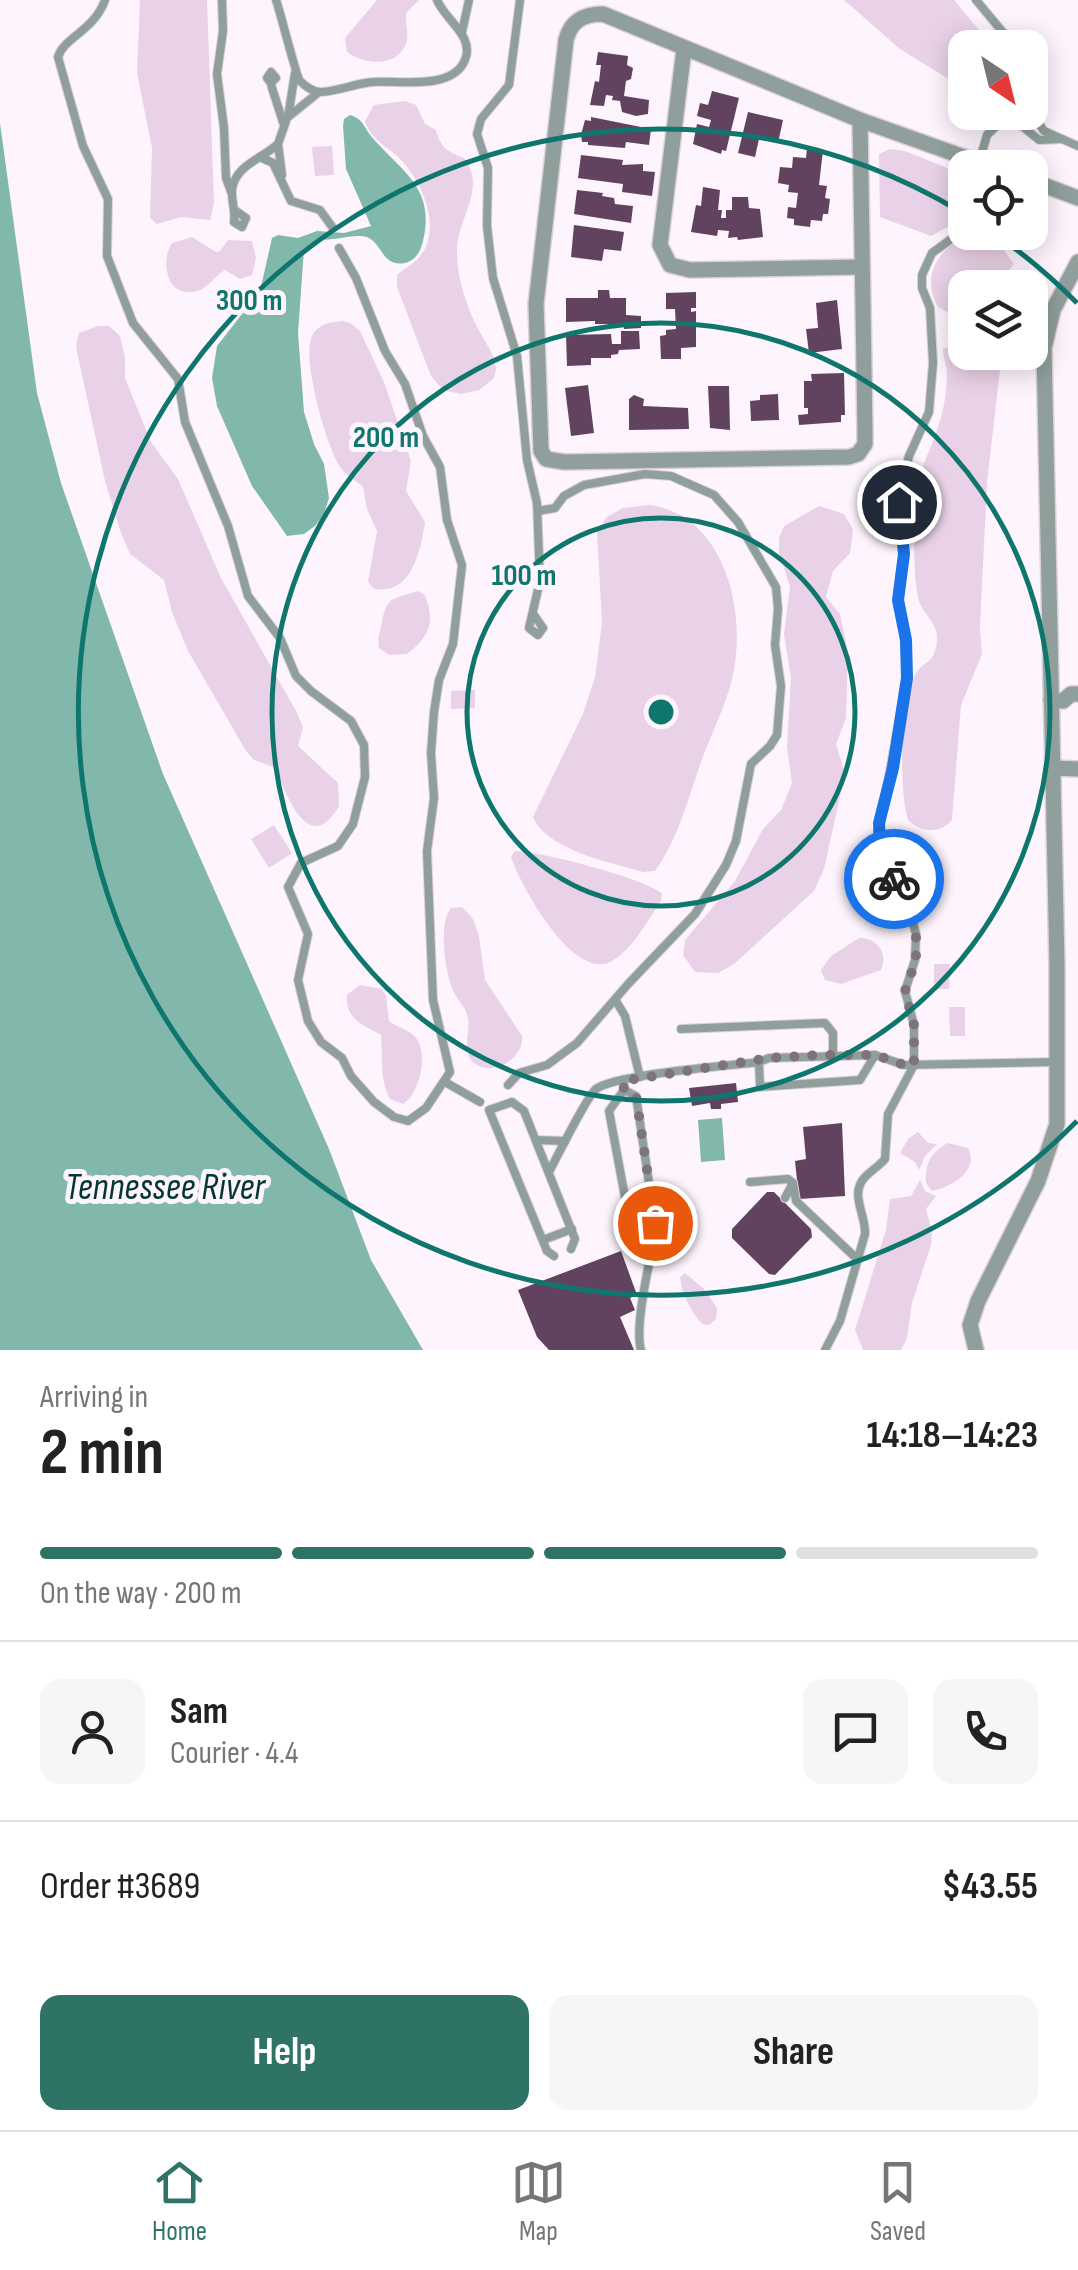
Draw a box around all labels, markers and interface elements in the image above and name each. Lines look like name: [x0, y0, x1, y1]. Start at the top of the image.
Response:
north arrow: [948, 30, 1048, 130]
map controls: [948, 30, 1048, 370]
button: locate: [948, 150, 1048, 250]
button: layers: [948, 270, 1048, 370]
text: 300 m: [216, 283, 282, 319]
text: 200 m: [353, 420, 419, 456]
pin: [857, 460, 942, 545]
icon: home: [872, 475, 927, 530]
text: 100 m: [492, 558, 556, 594]
centre of rings: [643, 694, 679, 730]
courier: [844, 829, 944, 929]
icon: bike: [867, 852, 922, 907]
water label: Tennessee River: [65, 1165, 266, 1210]
pin: [613, 1181, 698, 1266]
icon: bag: [628, 1196, 683, 1251]
text: Arriving in: [40, 1378, 148, 1417]
text: 14:18–14:23: [867, 1413, 1038, 1458]
text: 2 min: [40, 1415, 164, 1493]
text: On the way · 200 m: [40, 1574, 242, 1613]
button: person: [40, 1679, 145, 1784]
button: chat: [803, 1679, 908, 1784]
button: phone: [933, 1679, 1038, 1784]
text: Sam: [170, 1689, 228, 1734]
text: Courier · 4.4: [170, 1734, 298, 1773]
text: Order #3689: [40, 1864, 200, 1909]
text: $43.55: [942, 1864, 1038, 1909]
button: Help: [40, 1995, 529, 2110]
button: Share: [549, 1995, 1038, 2110]
tab: Home: [152, 2155, 207, 2248]
tab: Map: [511, 2155, 566, 2248]
tab: Saved: [870, 2155, 926, 2248]

